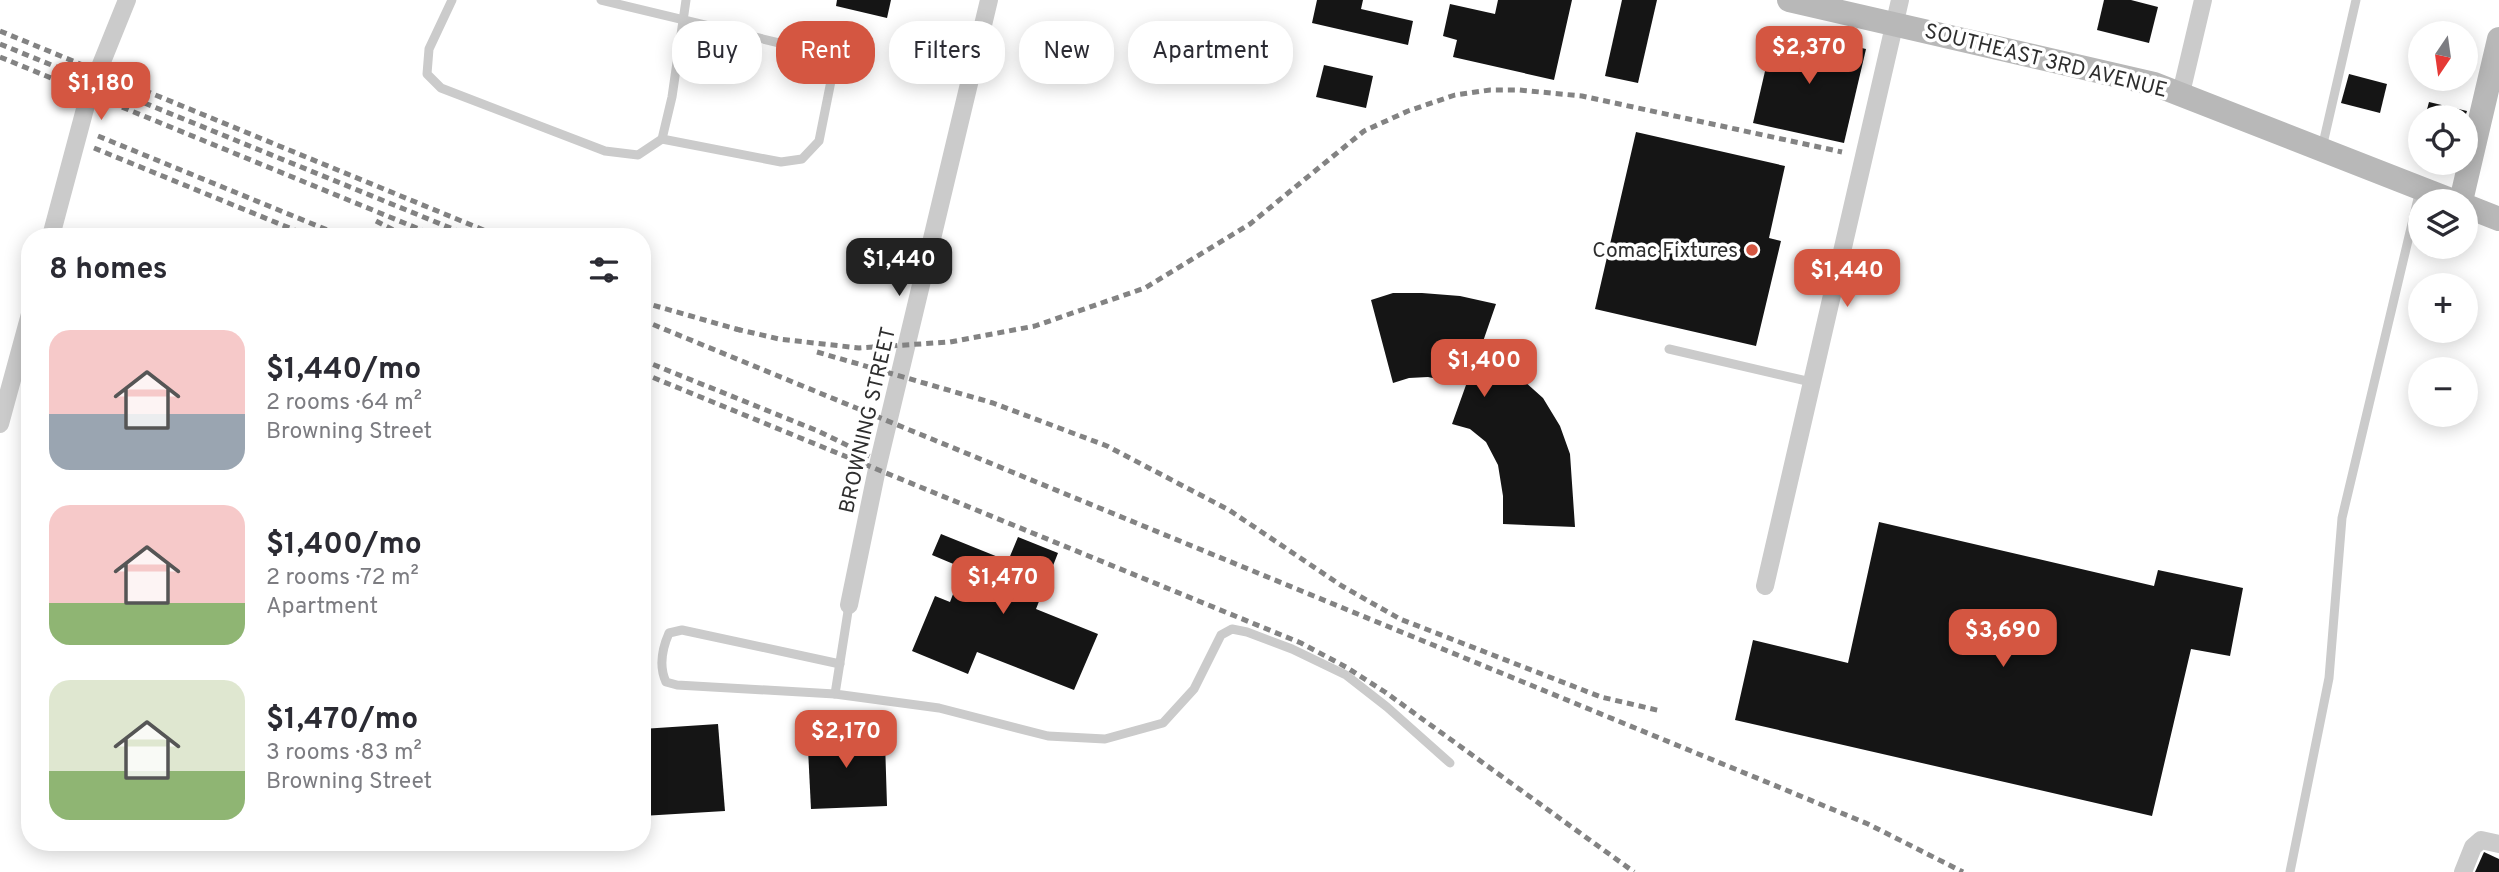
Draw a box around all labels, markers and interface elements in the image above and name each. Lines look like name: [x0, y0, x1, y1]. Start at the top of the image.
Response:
street label: SOUTHEAST 3RD AVENUE: [1922, 18, 2170, 105]
chip: Buy: [672, 21, 762, 84]
chip: Rent: [776, 21, 875, 84]
chip: Filters: [889, 21, 1005, 84]
chip: New: [1019, 21, 1114, 84]
chip: Apartment: [1128, 21, 1293, 84]
north arrow: [2408, 21, 2478, 91]
map controls: [2408, 21, 2478, 427]
pin: $2,370: [1752, 27, 1866, 86]
text: $2,370: [1772, 34, 1846, 63]
pin: $1,180: [44, 62, 158, 122]
text: $1,180: [67, 70, 135, 99]
button: locate: [2408, 105, 2478, 175]
button: layers: [2408, 189, 2478, 259]
pin: $1,440: [842, 238, 956, 298]
place label: Comac Fixtures: [1592, 238, 1738, 265]
marker: Comac Fixtures: [1744, 242, 1760, 258]
text: $1,440: [862, 246, 936, 275]
pin: $1,440: [1790, 250, 1904, 309]
icon: filters: [585, 251, 623, 289]
text: 8 homes: [49, 252, 168, 289]
text: $1,440: [1810, 257, 1884, 286]
button: +: [2408, 273, 2478, 343]
street label: BROWNING STREET: [834, 325, 903, 516]
pin: $1,400: [1427, 340, 1541, 399]
text: $1,400: [1447, 347, 1521, 376]
text: $1,440/mo: [266, 352, 421, 389]
button: −: [2408, 357, 2478, 427]
icon: home: [105, 358, 189, 442]
text: 2 rooms · 64 m²: [266, 389, 422, 418]
text: Browning Street: [266, 418, 432, 447]
text: $1,400/mo: [266, 527, 422, 564]
icon: home: [105, 533, 189, 617]
pin: $1,470: [946, 556, 1060, 616]
text: 2 rooms · 72 m²: [266, 564, 419, 593]
text: $1,470: [967, 564, 1039, 593]
text: Apartment: [266, 593, 378, 622]
pin: $3,690: [1946, 610, 2060, 669]
text: $3,690: [1965, 617, 2041, 646]
text: $1,470/mo: [266, 702, 418, 739]
icon: home: [105, 708, 189, 792]
pin: $2,170: [789, 710, 903, 770]
text: $2,170: [811, 718, 881, 747]
text: 3 rooms · 83 m²: [266, 739, 422, 768]
text: Browning Street: [266, 768, 432, 797]

